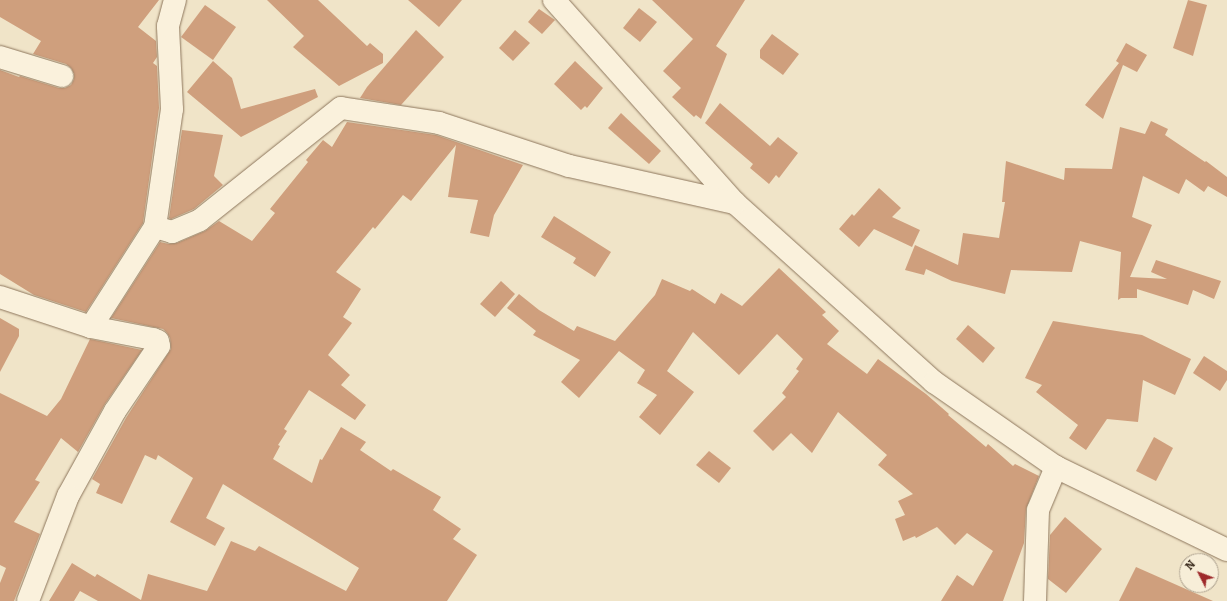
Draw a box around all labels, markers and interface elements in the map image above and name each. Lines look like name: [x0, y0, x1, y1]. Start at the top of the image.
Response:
north arrow: [1179, 553, 1219, 593]
text: N: [1183, 558, 1198, 573]

